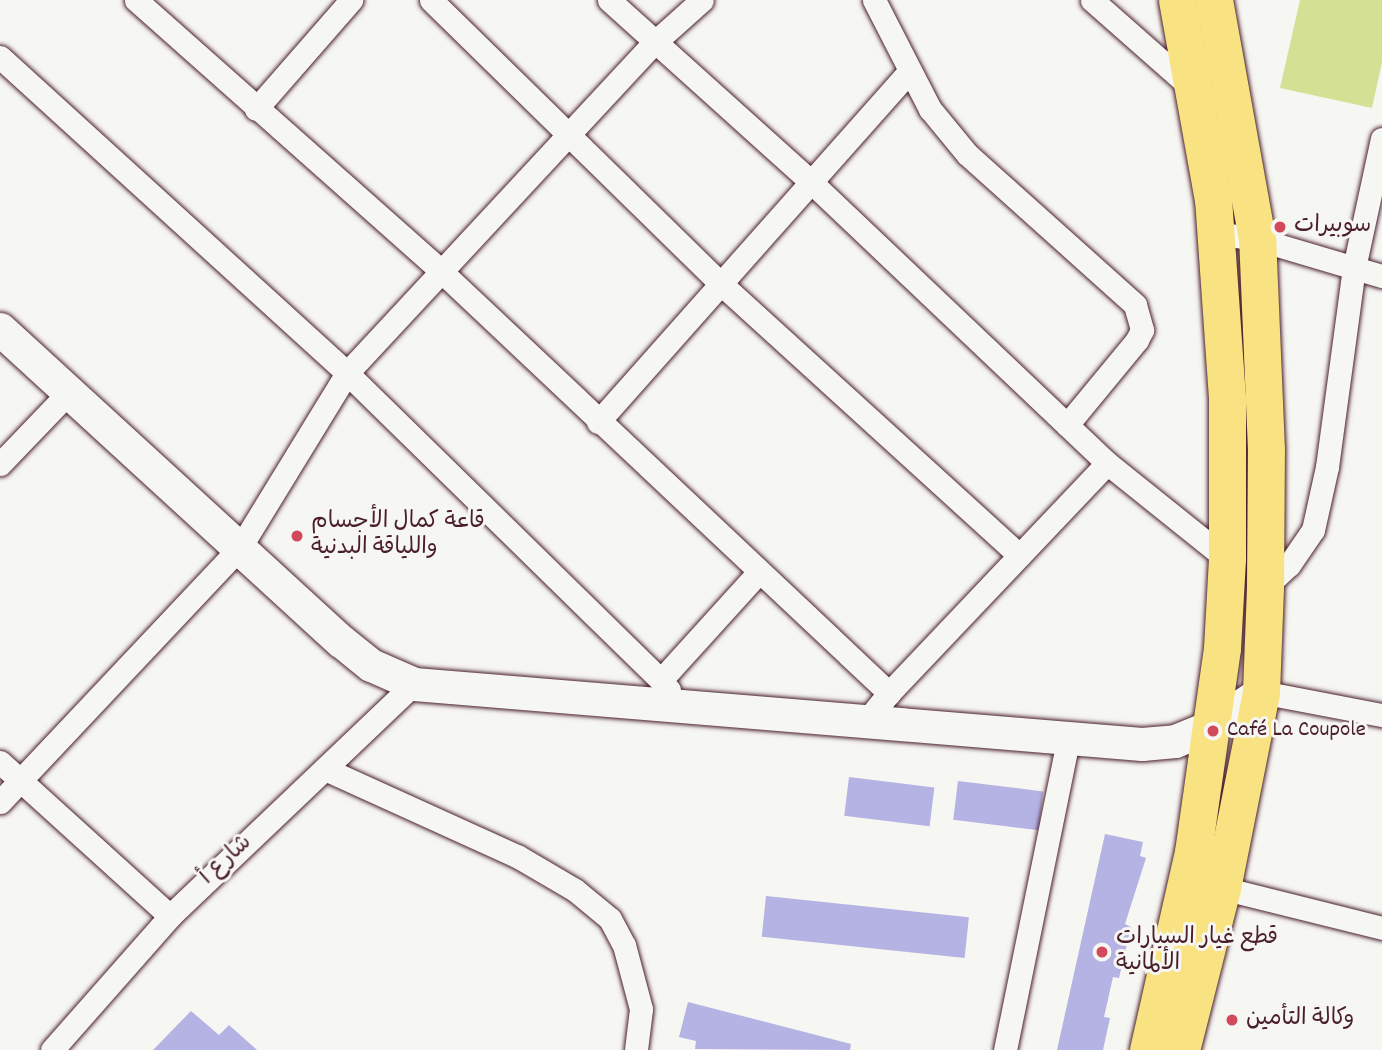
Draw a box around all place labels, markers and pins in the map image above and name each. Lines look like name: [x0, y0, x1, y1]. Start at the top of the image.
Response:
place label: سوبيرات: [1294, 213, 1371, 241]
marker: سوبيرات: [1272, 219, 1288, 235]
place label: قاعة كمال الأجسام واللياقة البدنية: [311, 509, 485, 563]
marker: قاعة كمال الأجسام واللياقة البدنية: [289, 528, 305, 544]
place label: Café La Coupole: [1227, 717, 1366, 745]
marker: Café La Coupole: [1205, 723, 1221, 739]
place label: قطع غيار السيارات الألمانية: [1116, 925, 1278, 979]
marker: قطع غيار السيارات الألمانية: [1094, 944, 1110, 960]
place label: وكالة التأمين: [1246, 1006, 1354, 1034]
marker: وكالة التأمين: [1224, 1012, 1240, 1028]

